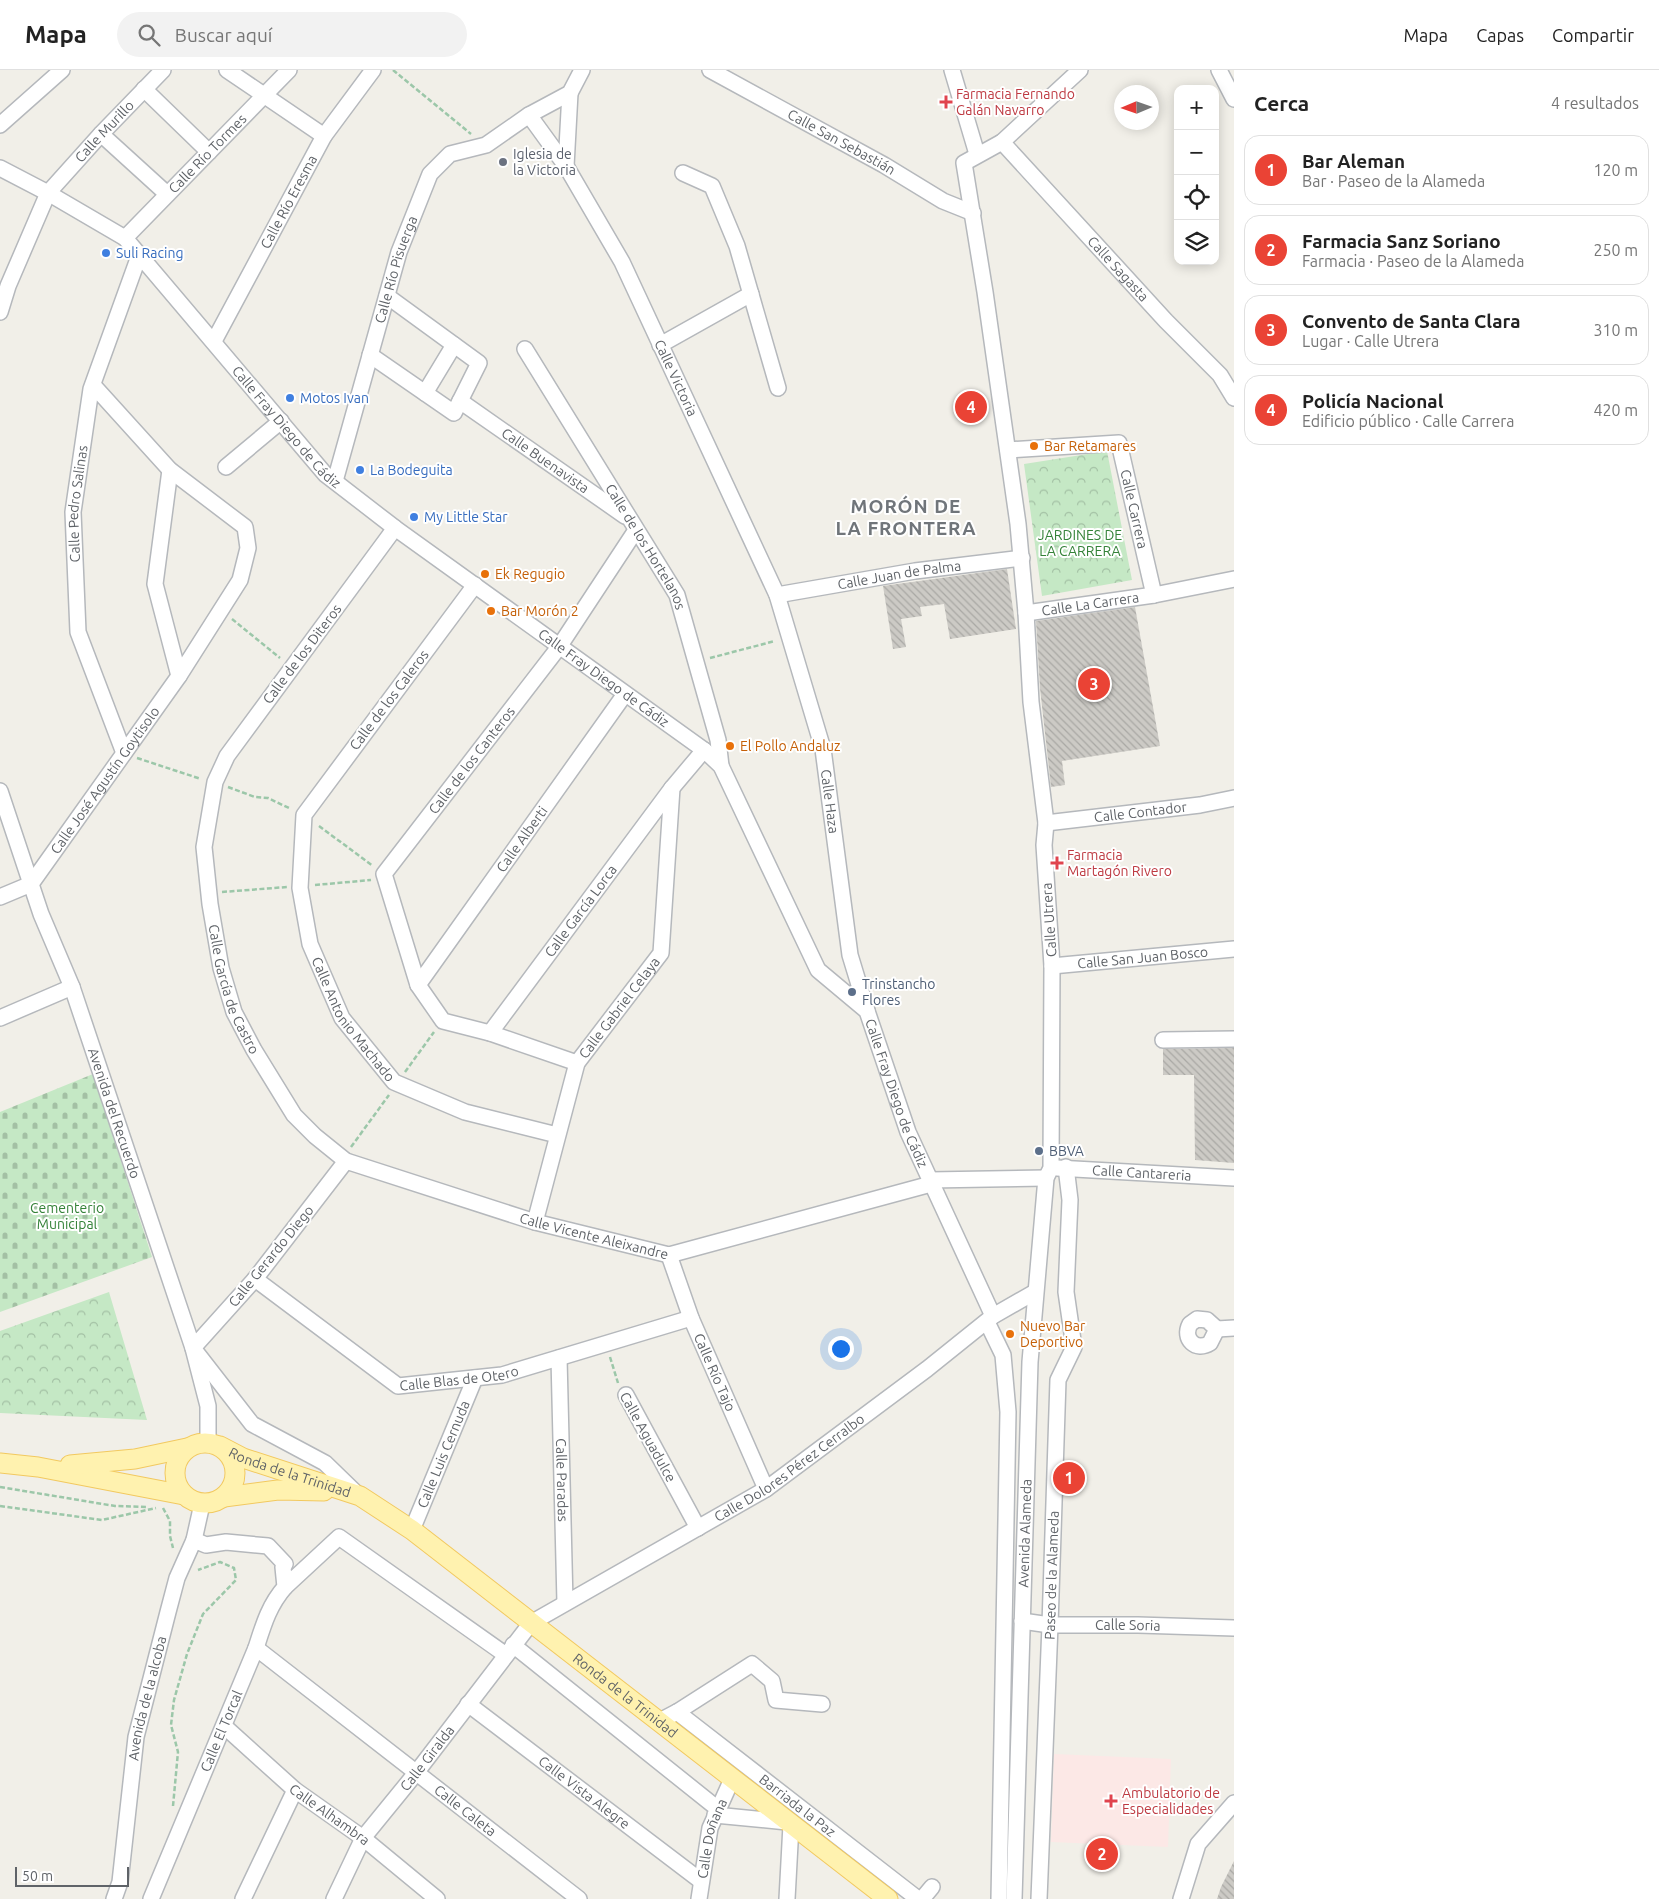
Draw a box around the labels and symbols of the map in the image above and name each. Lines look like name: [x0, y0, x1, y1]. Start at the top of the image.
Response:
north arrow: [1114, 85, 1159, 130]
place label: Farmacia Fernando Galán Navarro: [956, 86, 1075, 118]
marker: Farmacia Fernando Galán Navarro: [940, 96, 952, 108]
street label: Calle Murillo: [72, 97, 137, 165]
street label: Calle San Sebastián: [785, 106, 898, 178]
street label: Calle Río Tormes: [165, 111, 250, 196]
place label: Iglesia de la Victoria: [513, 146, 576, 178]
street label: Calle Río Eresma: [257, 152, 320, 251]
marker: Iglesia de la Victoria: [497, 156, 509, 168]
street label: Calle Río Pisuerga: [371, 214, 421, 325]
street label: Calle Sagasta: [1084, 233, 1152, 305]
place label: Suli Racing: [116, 245, 183, 261]
marker: Suli Racing: [100, 247, 112, 259]
street label: Calle Victoria: [651, 337, 701, 419]
street label: Calle Fray Diego de Cádiz: [229, 363, 344, 491]
pin: 4: [955, 388, 987, 426]
place label: Motos Ivan: [300, 390, 369, 406]
marker: Motos Ivan: [284, 392, 296, 404]
street label: Calle Buenavista: [499, 424, 592, 496]
place label: Bar Retamares: [1044, 438, 1136, 454]
marker: Bar Retamares: [1028, 440, 1040, 452]
street label: Calle Pedro Salinas: [65, 444, 91, 563]
place label: La Bodeguita: [370, 462, 453, 478]
marker: La Bodeguita: [354, 464, 366, 476]
street label: Calle Carrera: [1117, 468, 1151, 550]
street label: Calle de los Hortelanos: [602, 481, 689, 612]
district label: MORÓN DE LA FRONTERA: [836, 495, 977, 539]
place label: My Little Star: [424, 509, 508, 525]
marker: My Little Star: [408, 511, 420, 523]
park label: JARDINES DE LA CARRERA: [1038, 527, 1122, 559]
street label: Calle Juan de Palma: [836, 557, 962, 592]
place label: Ek Regugio: [495, 566, 565, 582]
marker: Ek Regugio: [479, 568, 491, 580]
street label: Calle La Carrera: [1041, 589, 1140, 619]
street label: Calle de los Diteros: [259, 601, 345, 707]
place label: Bar Morón 2: [501, 603, 579, 619]
marker: Bar Morón 2: [485, 605, 497, 617]
street label: Calle Fray Diego de Cádiz: [535, 626, 672, 730]
street label: Calle de los Caleros: [346, 647, 432, 753]
pin: 3: [1078, 665, 1110, 703]
street label: Calle José Agustín Goytisolo: [47, 703, 163, 857]
street label: Calle de los Canteros: [425, 704, 518, 817]
place label: El Pollo Andaluz: [740, 738, 840, 754]
marker: El Pollo Andaluz: [724, 740, 736, 752]
street label: Calle Haza: [818, 768, 842, 834]
street label: Calle Contador: [1093, 799, 1188, 825]
street label: Calle Alberti: [493, 803, 551, 875]
place label: Farmacia Martagón Rivero: [1067, 847, 1172, 879]
marker: Farmacia Martagón Rivero: [1051, 857, 1063, 869]
street label: Calle García Lorca: [541, 862, 620, 960]
street label: Calle Utrera: [1038, 882, 1060, 958]
street label: Calle García de Castro: [206, 923, 263, 1057]
street label: Calle San Juan Bosco: [1077, 943, 1209, 972]
street label: Calle Antonio Machado: [309, 954, 398, 1085]
street label: Calle Gabriel Celaya: [575, 954, 663, 1062]
place label: Trinstancho Flores: [862, 976, 935, 1008]
marker: Trinstancho Flores: [846, 986, 858, 998]
street label: Calle Fray Diego de Cádiz: [862, 1017, 931, 1170]
street label: Avenida del Recuerdo: [85, 1046, 144, 1180]
place label: BBVA: [1049, 1143, 1084, 1159]
marker: BBVA: [1033, 1145, 1045, 1157]
street label: Calle Cantareria: [1092, 1162, 1192, 1184]
park label: Cementerio Municipal: [30, 1200, 104, 1232]
street label: Calle Gerardo Diego: [225, 1202, 317, 1310]
street label: Calle Vicente Aleixandre: [518, 1210, 670, 1263]
place label: Nuevo Bar Deportivo: [1020, 1318, 1086, 1350]
marker: Nuevo Bar Deportivo: [1004, 1328, 1016, 1340]
street label: Calle Río Tajo: [691, 1331, 739, 1414]
your location: [828, 1336, 854, 1362]
street label: Calle Blas de Otero: [399, 1362, 520, 1394]
street label: Calle Aguadulce: [617, 1389, 679, 1485]
street label: Calle Luis Cernuda: [414, 1398, 473, 1510]
street label: Calle Dolores Pérez Cerralbo: [711, 1410, 867, 1525]
street label: Calle Paradas: [553, 1438, 571, 1522]
street label: Ronda de la Trinidad: [226, 1444, 353, 1501]
pin: 1: [1053, 1459, 1085, 1497]
street label: Avenida Alameda: [1015, 1479, 1035, 1588]
street label: Paseo de la Alameda: [1041, 1510, 1062, 1640]
street label: Calle Soria: [1095, 1617, 1161, 1634]
street label: Avenida de la alcoba: [125, 1634, 170, 1762]
street label: Ronda de la Trinidad: [570, 1650, 681, 1741]
street label: Calle El Torcal: [197, 1688, 245, 1774]
street label: Calle Giralda: [397, 1722, 458, 1794]
street label: Calle Vista Alegre: [535, 1753, 633, 1832]
street label: Barriada la Paz: [756, 1771, 839, 1840]
street label: Calle Alhambra: [286, 1781, 373, 1848]
street label: Calle Caleta: [431, 1782, 499, 1840]
place label: Ambulatorio de Especialidades: [1122, 1785, 1220, 1817]
marker: Ambulatorio de Especialidades: [1104, 1794, 1118, 1808]
street label: Calle Doñana: [694, 1796, 730, 1880]
pin: 2: [1086, 1835, 1118, 1873]
scale bar: [15, 1864, 129, 1887]

